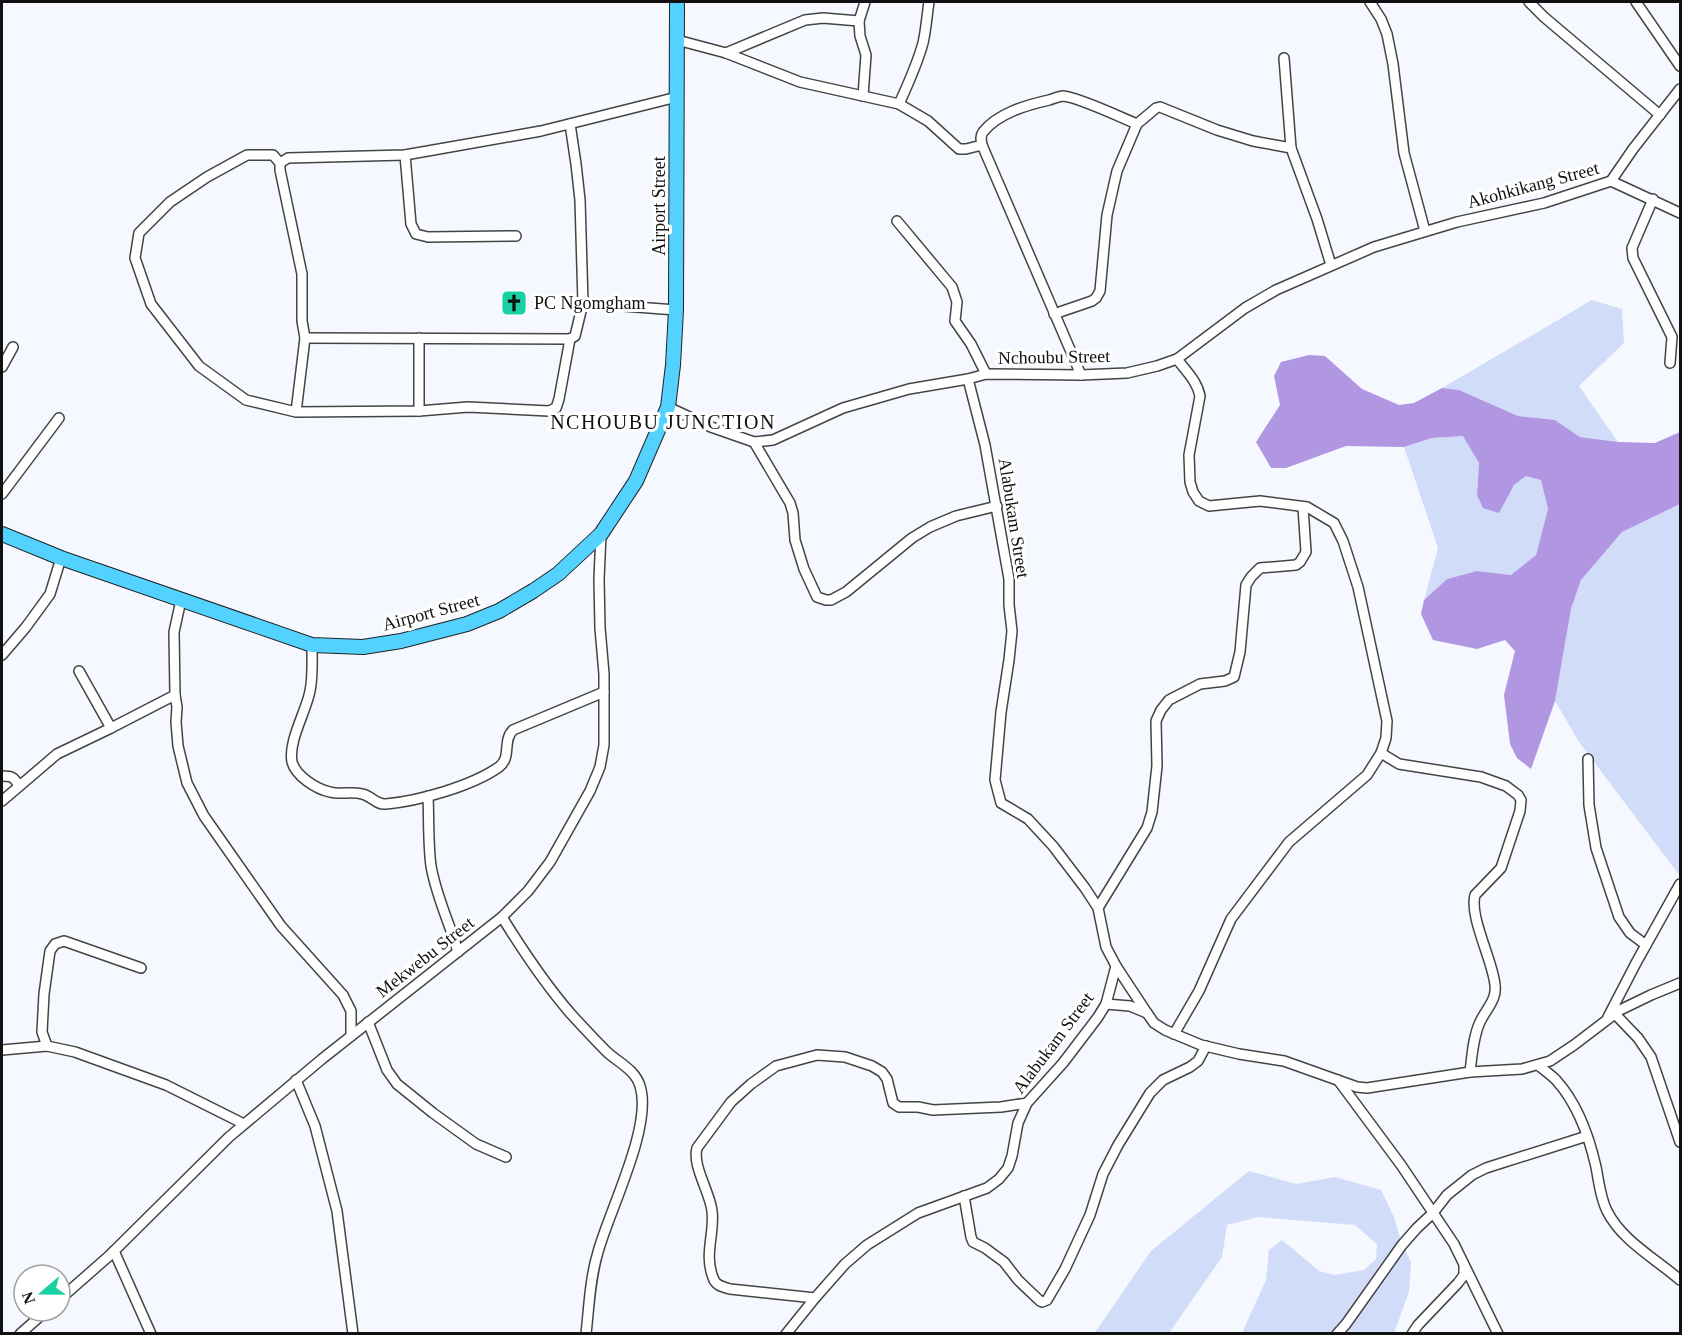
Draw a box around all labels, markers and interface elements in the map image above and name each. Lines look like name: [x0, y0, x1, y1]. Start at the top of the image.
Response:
street label: Airport Street: [649, 156, 669, 256]
street label: Akohkikang Street: [1465, 158, 1601, 212]
church icon: PC Ngomgham: [499, 288, 529, 318]
place label: PC Ngomgham: [534, 293, 646, 313]
street label: Nchoubu Street: [998, 346, 1110, 368]
district label: NCHOUBU JUNCTION: [550, 411, 776, 433]
street label: Alabukam Street: [995, 456, 1033, 580]
street label: Airport Street: [380, 589, 482, 635]
street label: Mekwebu Street: [372, 913, 478, 1001]
street label: Alabukam Street: [1008, 988, 1098, 1098]
north arrow: [12, 1263, 72, 1323]
text: N: [18, 1289, 38, 1306]

